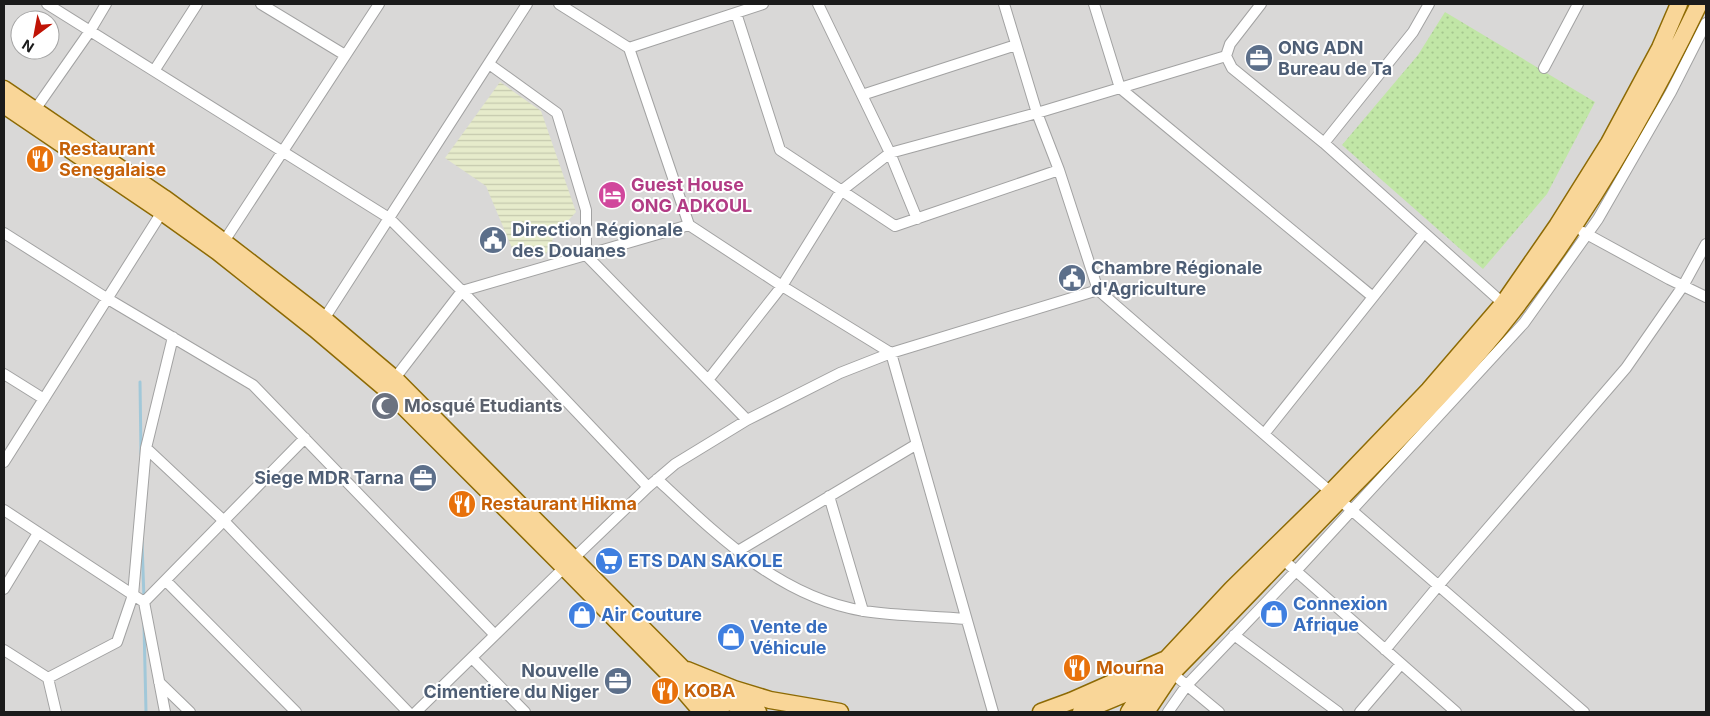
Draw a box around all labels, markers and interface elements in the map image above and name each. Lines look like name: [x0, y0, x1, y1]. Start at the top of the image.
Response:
north arrow: [10, 10, 60, 60]
text: N: [19, 36, 37, 56]
place label: ONG ADN Bureau de Ta: [1278, 37, 1392, 79]
office icon: ONG ADN Bureau de Ta: [1244, 43, 1274, 73]
place label: Restaurant Senegalaise: [59, 138, 167, 180]
restaurant icon: Restaurant Senegalaise: [25, 144, 55, 174]
place label: Guest House ONG ADKOUL: [631, 174, 752, 216]
hotel icon: Guest House ONG ADKOUL: [597, 180, 627, 210]
place label: Direction Régionale des Douanes: [512, 219, 683, 261]
public building icon: Direction Régionale des Douanes: [478, 225, 508, 255]
place label: Chambre Régionale d'Agriculture: [1091, 257, 1263, 299]
public building icon: Chambre Régionale d'Agriculture: [1057, 263, 1087, 293]
mosque icon: Mosqué Etudiants: [370, 391, 400, 421]
place label: Mosqué Etudiants: [404, 395, 563, 416]
office icon: Siege MDR Tarna: [408, 463, 438, 493]
place label: Siege MDR Tarna: [254, 467, 404, 488]
restaurant icon: Restaurant Hikma: [447, 489, 477, 519]
place label: Restaurant Hikma: [481, 493, 637, 514]
supermarket icon: ETS DAN SAKOLE: [594, 546, 624, 576]
place label: ETS DAN SAKOLE: [628, 550, 783, 571]
place label: Connexion Afrique: [1293, 593, 1388, 635]
shop icon: Connexion Afrique: [1259, 599, 1289, 629]
shop icon: Air Couture: [567, 600, 597, 630]
place label: Air Couture: [601, 604, 702, 625]
place label: Vente de Véhicule: [750, 616, 828, 658]
shop icon: Vente de Véhicule: [716, 622, 746, 652]
restaurant icon: Mourna: [1062, 653, 1092, 683]
place label: Mourna: [1096, 657, 1164, 678]
place label: Nouvelle Cimentiere du Niger: [424, 660, 599, 702]
office icon: Nouvelle Cimentiere du Niger: [603, 666, 633, 696]
restaurant icon: KOBA: [650, 676, 680, 706]
place label: KOBA: [684, 680, 735, 701]

